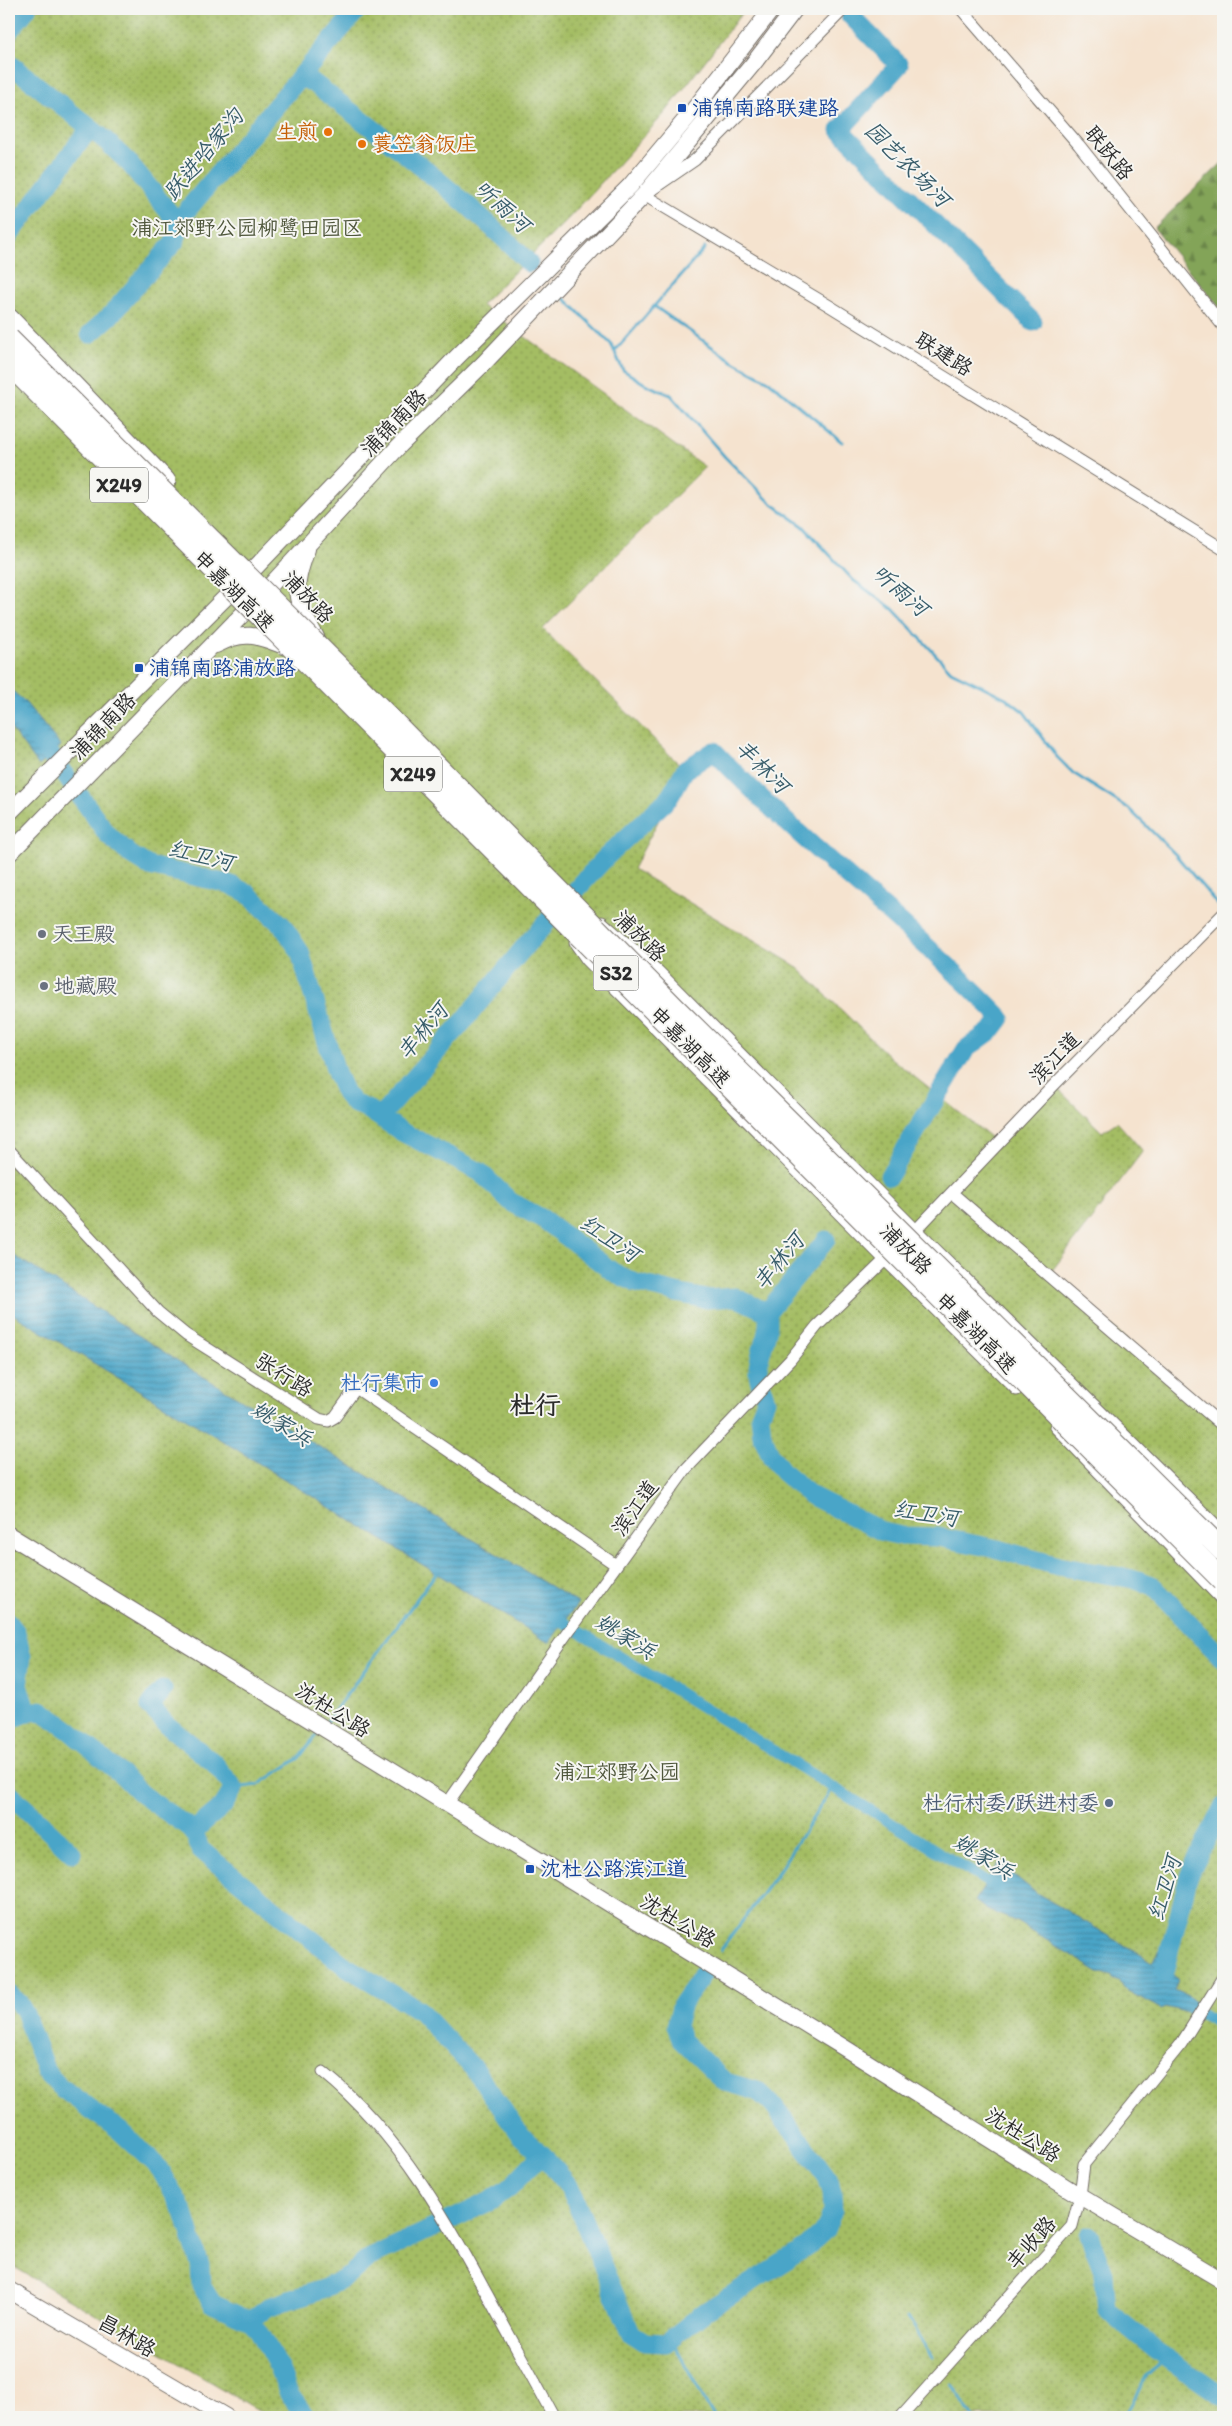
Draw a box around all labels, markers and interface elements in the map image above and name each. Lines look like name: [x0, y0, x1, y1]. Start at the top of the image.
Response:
place label: 浦锦南路联建路: [692, 95, 839, 120]
water label: 跃进哈家沟: [158, 102, 250, 205]
marker: 浦锦南路联建路: [676, 102, 688, 114]
water label: 园艺农场河: [859, 116, 958, 215]
place label: 生煎: [276, 119, 318, 144]
street label: 联跃路: [1080, 120, 1139, 185]
marker: 生煎: [322, 126, 334, 138]
place label: 蓑笠翁饭庄: [372, 131, 477, 156]
marker: 蓑笠翁饭庄: [356, 138, 368, 150]
water label: 听雨河: [469, 174, 538, 240]
park label: 浦江郊野公园柳鹭田园区: [132, 215, 363, 240]
street label: 联建路: [911, 326, 978, 381]
street label: 浦锦南路: [355, 384, 432, 462]
road number: X249: [90, 468, 148, 502]
street label: 申嘉湖高速: [188, 545, 280, 637]
water label: 听雨河: [867, 559, 937, 624]
street label: 浦放路: [277, 565, 339, 628]
place label: 浦锦南路浦放路: [149, 655, 296, 680]
marker: 浦锦南路浦放路: [133, 662, 145, 674]
street label: 浦锦南路: [64, 687, 141, 765]
water label: 丰林河: [730, 733, 798, 801]
road number: X249: [384, 756, 442, 792]
water label: 红卫河: [166, 834, 239, 877]
street label: 浦放路: [609, 905, 671, 967]
place label: 天王殿: [52, 921, 115, 946]
marker: 天王殿: [36, 928, 48, 940]
road number: S32: [594, 956, 638, 990]
place label: 地藏殿: [54, 973, 117, 998]
marker: 地藏殿: [38, 980, 50, 992]
water label: 丰林河: [391, 995, 456, 1065]
street label: 申嘉湖高速: [644, 1001, 736, 1093]
street label: 滨江道: [1024, 1026, 1086, 1089]
water label: 红卫河: [575, 1209, 647, 1270]
street label: 浦放路: [875, 1218, 937, 1280]
water label: 丰林河: [747, 1225, 812, 1295]
street label: 申嘉湖高速: [930, 1287, 1022, 1379]
street label: 张行路: [251, 1347, 318, 1402]
place label: 杜行集市: [340, 1370, 424, 1395]
marker: 杜行集市: [428, 1377, 440, 1389]
district label: 杜行: [509, 1389, 561, 1421]
water label: 姚家浜: [247, 1394, 318, 1453]
street label: 滨江道: [606, 1475, 663, 1541]
water label: 红卫河: [891, 1495, 964, 1532]
water label: 姚家浜: [591, 1607, 662, 1666]
street label: 沈杜公路: [291, 1677, 376, 1742]
park label: 浦江郊野公园: [554, 1759, 680, 1784]
place label: 杜行村委/跃进村委: [922, 1790, 1099, 1815]
marker: 杜行村委/跃进村委: [1103, 1797, 1115, 1809]
water label: 姚家浜: [949, 1827, 1020, 1886]
water label: 红卫河: [1142, 1850, 1188, 1924]
place label: 沈杜公路滨江道: [540, 1856, 687, 1881]
marker: 沈杜公路滨江道: [524, 1863, 536, 1875]
street label: 沈杜公路: [636, 1888, 721, 1953]
street label: 沈杜公路: [981, 2102, 1066, 2167]
street label: 丰收路: [1001, 2211, 1061, 2275]
street label: 昌林路: [94, 2309, 161, 2362]

